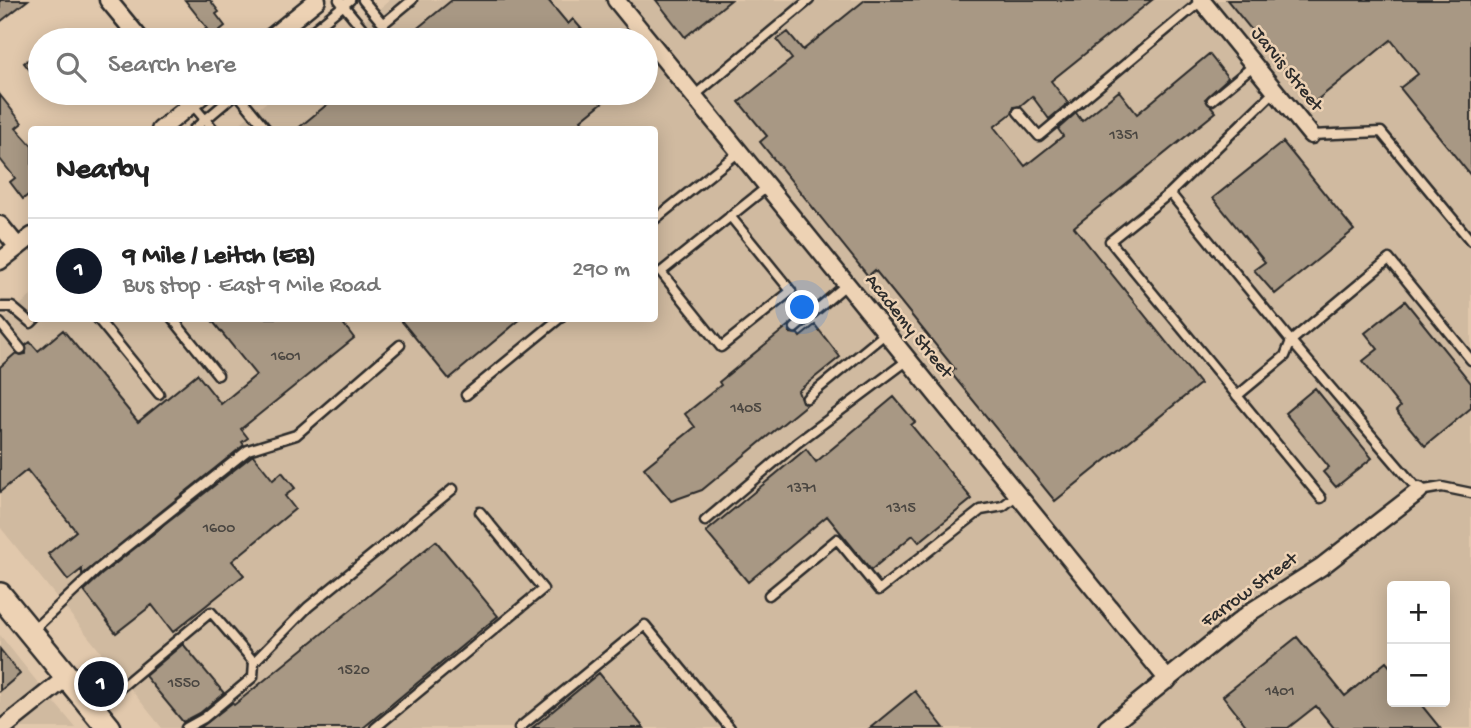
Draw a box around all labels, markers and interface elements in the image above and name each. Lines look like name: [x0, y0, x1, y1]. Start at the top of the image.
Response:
street label: Jarvis Street: [1245, 23, 1328, 119]
search box: [28, 28, 658, 105]
icon: search: [52, 48, 90, 86]
text: Search here: [108, 51, 236, 82]
house number: 1351: [1108, 127, 1139, 146]
text: Nearby: [56, 154, 149, 189]
text: 9 Mile / Leitch (EB): [123, 242, 316, 273]
text: 1: [74, 257, 84, 284]
text: 290 m: [572, 257, 630, 284]
street label: Academy Street: [859, 270, 958, 385]
text: Bus stop · East 9 Mile Road: [123, 273, 380, 300]
your location: [785, 290, 819, 324]
house number: 1601: [270, 348, 301, 367]
house number: 1405: [729, 400, 762, 419]
house number: 1371: [786, 480, 817, 499]
house number: 1315: [885, 500, 916, 519]
house number: 1600: [202, 520, 235, 539]
street label: Farrow Street: [1197, 547, 1304, 634]
map controls: [1387, 581, 1450, 707]
button: +: [1387, 581, 1450, 644]
button: −: [1387, 644, 1450, 707]
pin: 1: [78, 658, 124, 710]
house number: 1520: [337, 662, 370, 681]
house number: 1550: [167, 675, 200, 694]
house number: 1401: [1264, 683, 1295, 702]

